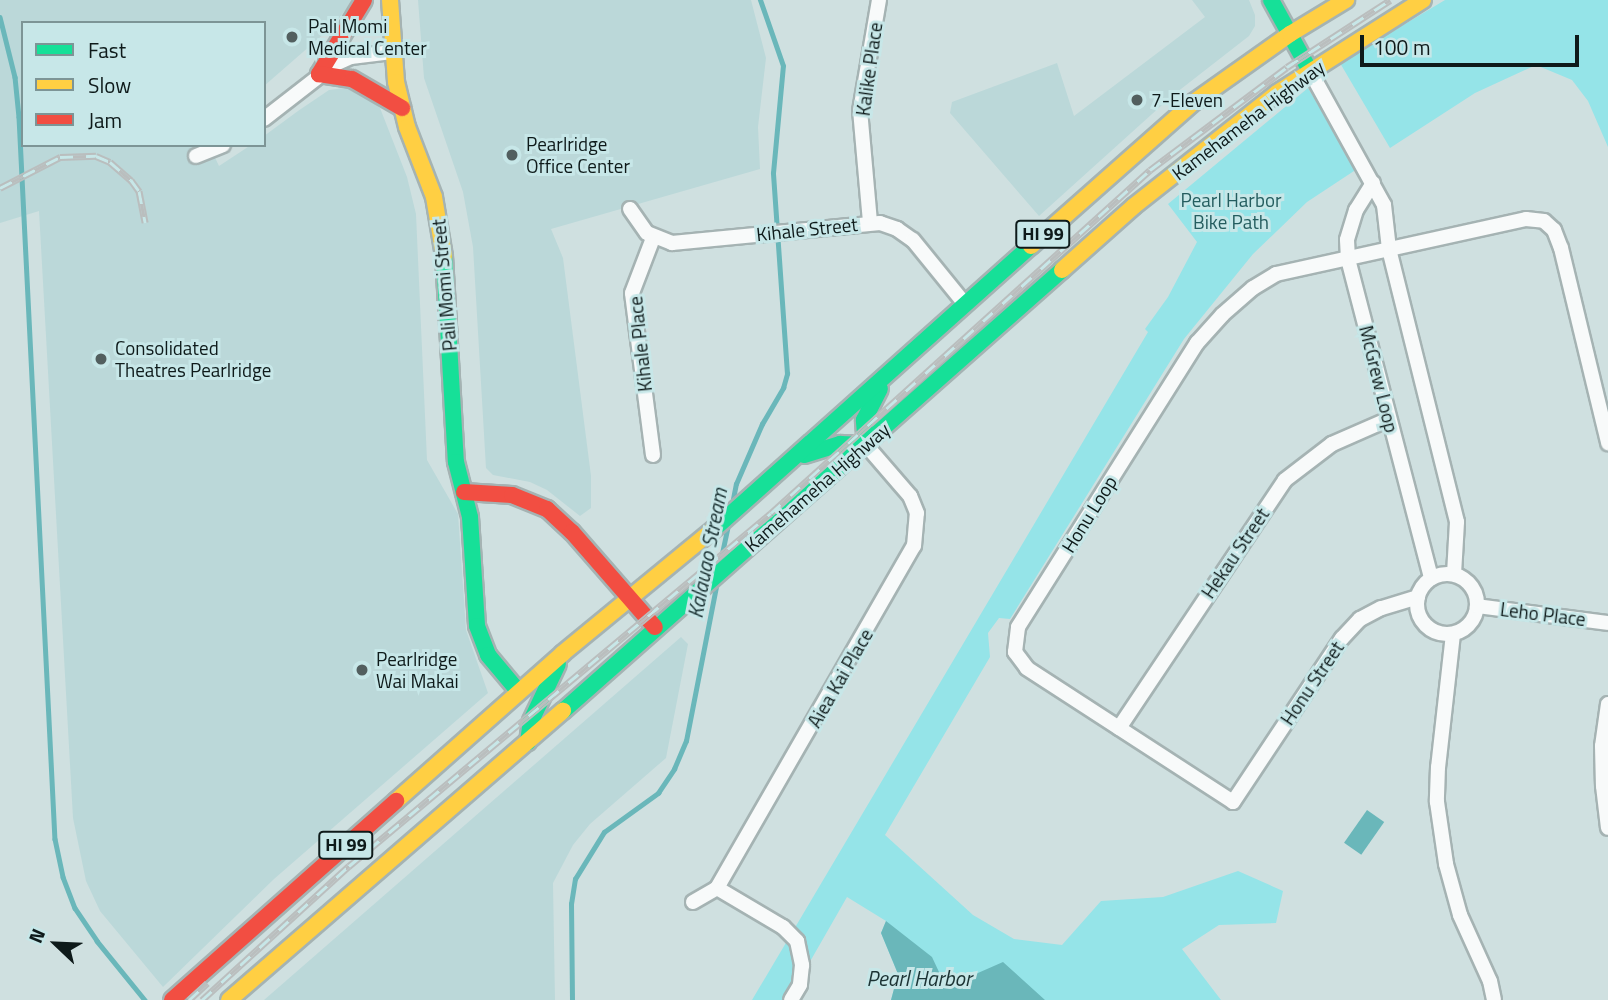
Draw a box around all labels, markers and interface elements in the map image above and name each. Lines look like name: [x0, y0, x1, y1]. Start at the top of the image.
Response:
place label: Pali Momi Medical Center: [308, 15, 427, 59]
legend: [21, 21, 266, 147]
street label: Kalike Place: [851, 21, 887, 117]
scale bar: [1363, 21, 1582, 65]
marker: Pali Momi Medical Center: [282, 27, 302, 47]
text: 100 m: [1373, 31, 1430, 63]
text: Fast: [88, 34, 126, 66]
street label: Kamehameha Highway: [1167, 55, 1329, 185]
text: Slow: [88, 69, 131, 101]
place label: 7-Eleven: [1151, 89, 1223, 111]
marker: 7-Eleven: [1129, 92, 1145, 108]
text: Jam: [88, 104, 122, 136]
place label: Pearlridge Office Center: [526, 133, 630, 177]
marker: Pearlridge Office Center: [504, 147, 520, 163]
park label: Pearl Harbor Bike Path: [1181, 189, 1281, 233]
street label: Kihale Street: [755, 212, 859, 246]
street label: Pali Momi Street: [427, 218, 461, 352]
road number: HI 99: [1015, 220, 1071, 248]
street label: Kihale Place: [624, 295, 656, 393]
street label: McGrew Loop: [1355, 323, 1403, 435]
place label: Consolidated Theatres Pearlridge: [115, 337, 271, 381]
marker: Consolidated Theatres Pearlridge: [93, 351, 109, 367]
street label: Kamehameha Highway: [740, 418, 894, 556]
street label: Honu Loop: [1056, 471, 1122, 557]
water label: Kalauao Stream: [682, 486, 732, 620]
street label: Hekau Street: [1196, 503, 1274, 603]
street label: Leho Place: [1499, 597, 1587, 631]
street label: Aiea Kai Place: [803, 624, 877, 732]
street label: Honu Street: [1276, 637, 1348, 729]
place label: Pearlridge Wai Makai: [376, 648, 459, 692]
marker: Pearlridge Wai Makai: [354, 662, 370, 678]
road number: HI 99: [318, 830, 374, 860]
north arrow: [21, 909, 91, 979]
text: N: [20, 924, 52, 947]
water label: Pearl Harbor: [866, 965, 972, 991]

